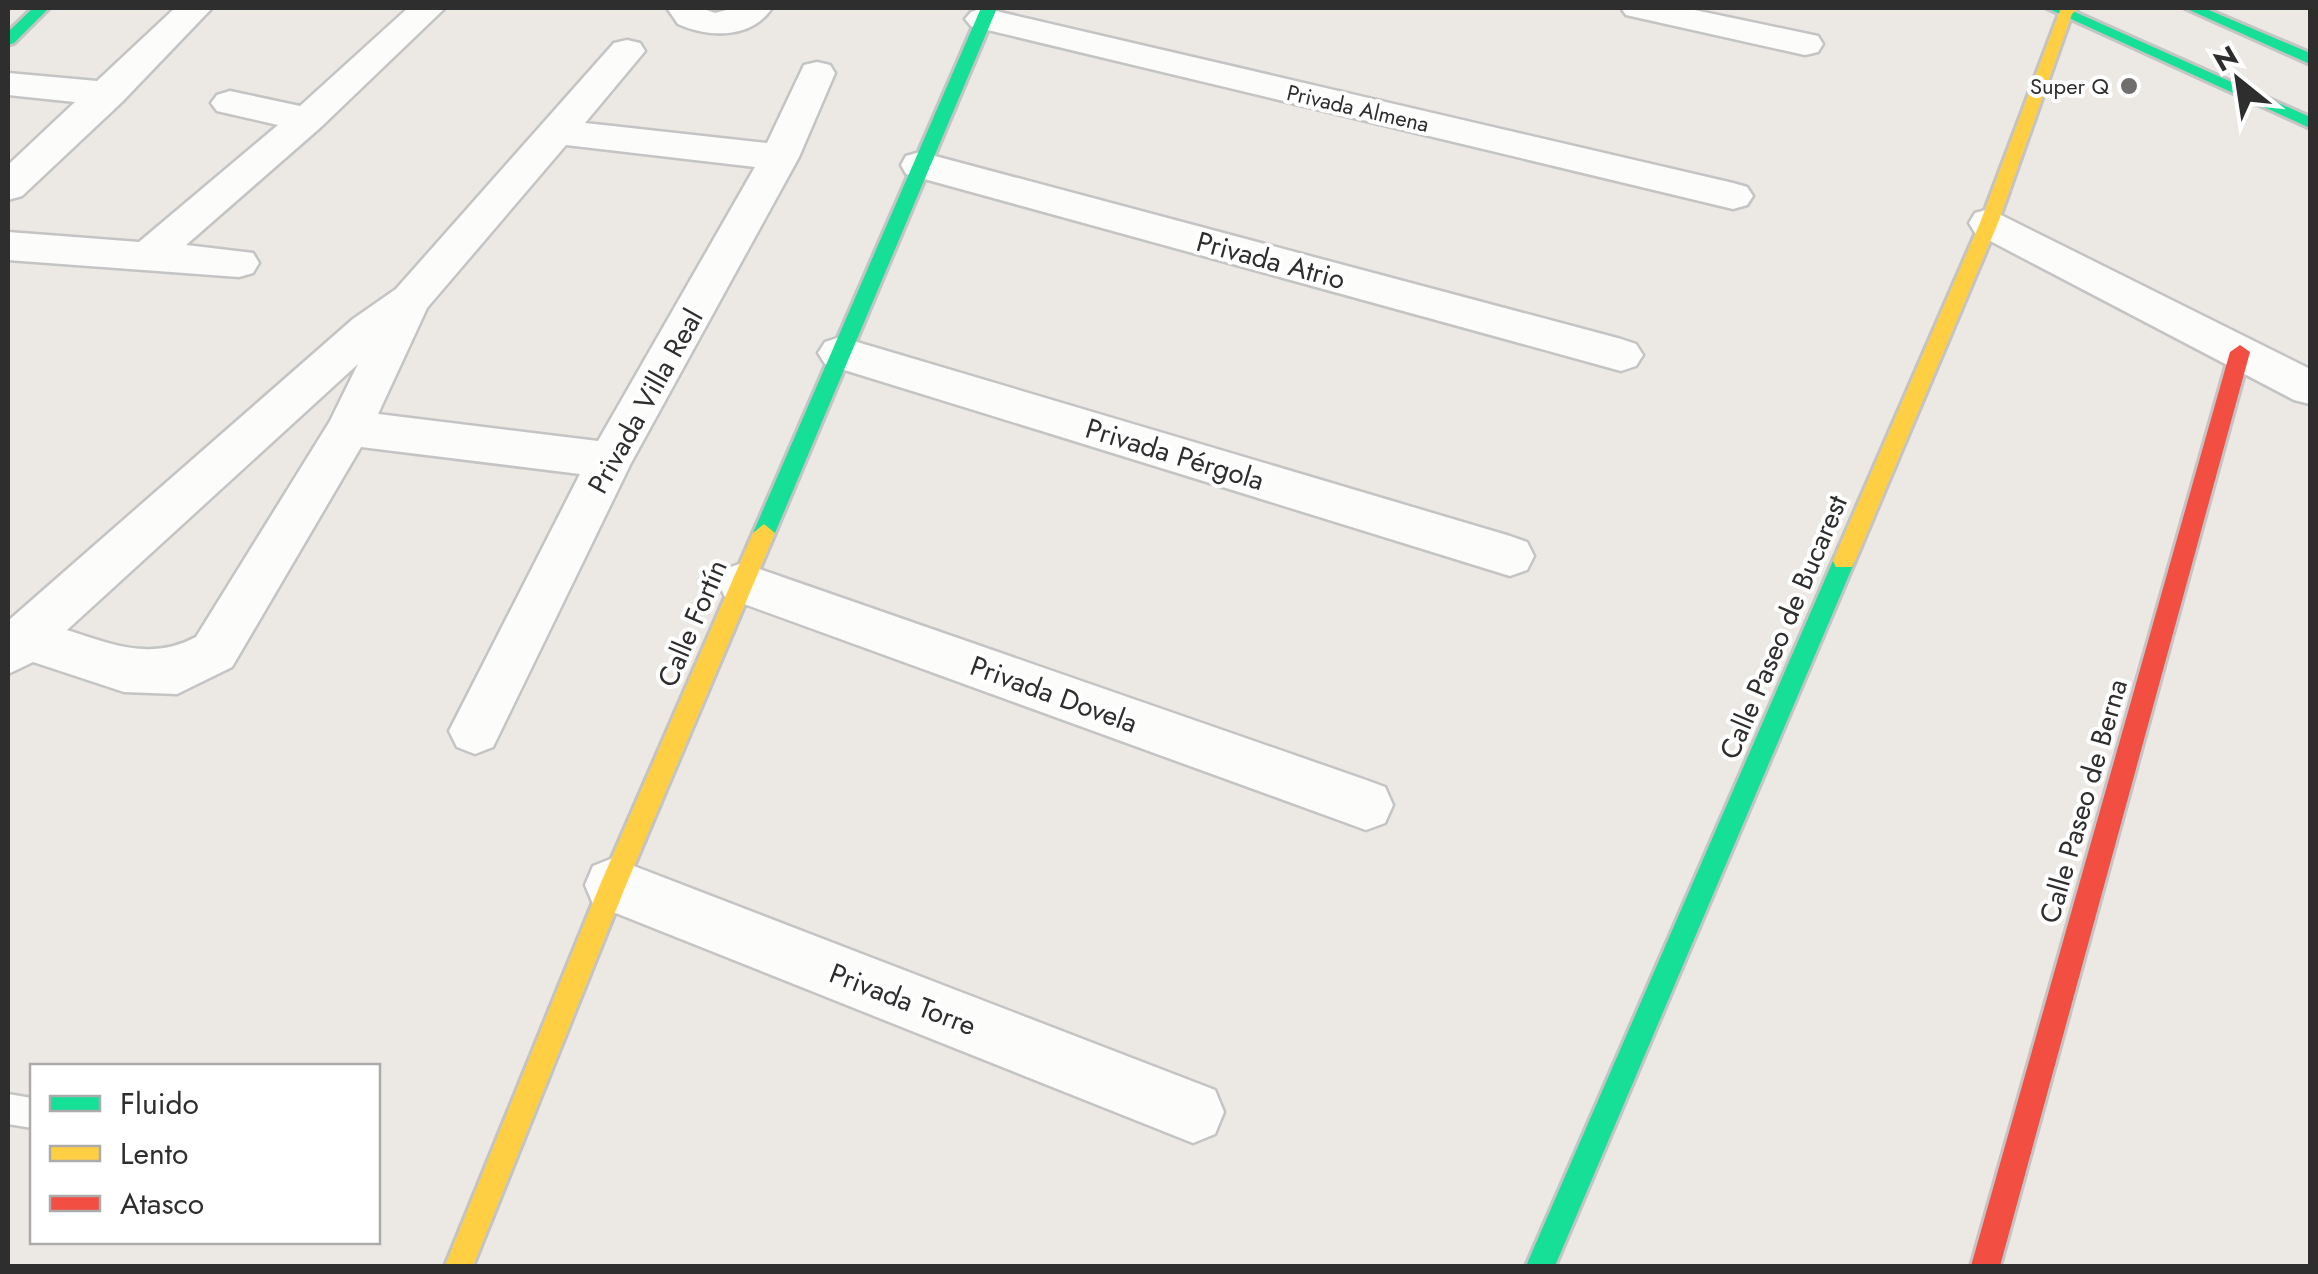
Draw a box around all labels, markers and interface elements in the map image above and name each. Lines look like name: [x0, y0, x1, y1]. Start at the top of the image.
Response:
north arrow: [2188, 30, 2288, 130]
text: N: [2206, 35, 2246, 82]
place label: Super Q: [2030, 70, 2110, 102]
marker: Super Q: [2118, 75, 2140, 97]
street label: Privada Almena: [1284, 76, 1432, 140]
street label: Privada Atrio: [1192, 221, 1350, 300]
street label: Privada Villa Real: [578, 301, 713, 501]
street label: Privada Pérgola: [1081, 408, 1269, 501]
street label: Calle Paseo de Bucarest: [1709, 489, 1858, 766]
street label: Calle Fortín: [647, 553, 738, 693]
street label: Privada Dovela: [964, 645, 1143, 744]
street label: Calle Paseo de Berna: [2029, 674, 2138, 928]
street label: Privada Torre: [824, 953, 982, 1046]
legend: [30, 1064, 380, 1244]
text: Fluido: [120, 1082, 199, 1125]
text: Lento: [120, 1132, 188, 1175]
text: Atasco: [120, 1182, 204, 1225]

